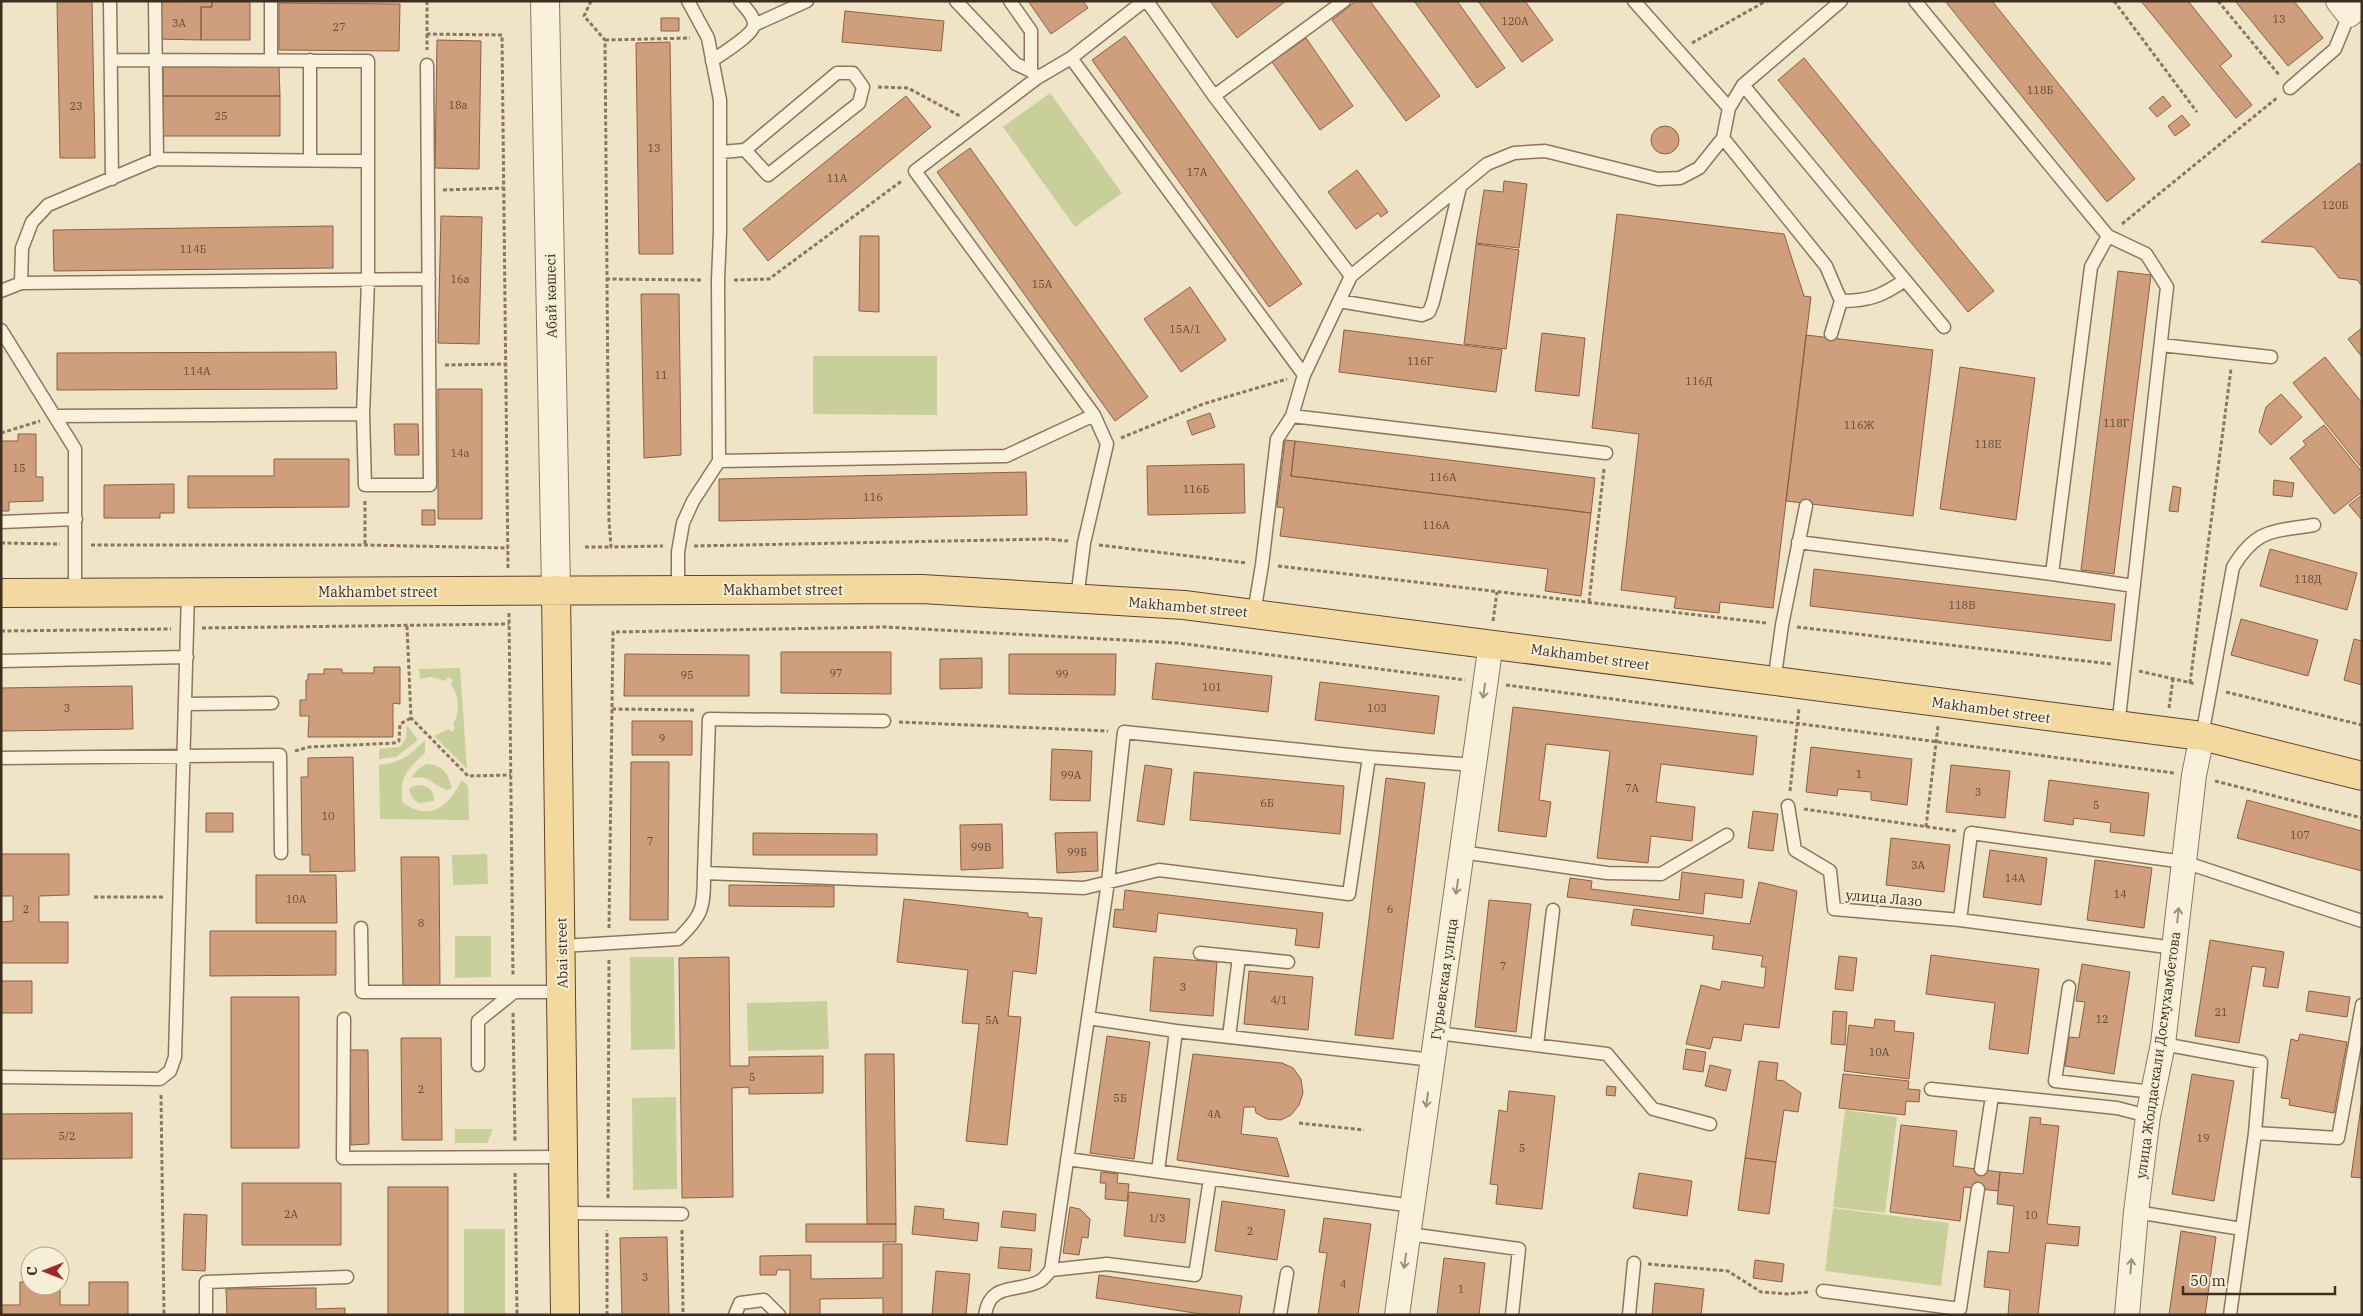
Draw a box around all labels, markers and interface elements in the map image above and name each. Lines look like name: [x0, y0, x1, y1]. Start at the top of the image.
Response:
house number: 13: [2272, 12, 2286, 26]
house number: 120А: [1501, 14, 1529, 28]
house number: 3А: [172, 16, 187, 30]
house number: 27: [332, 20, 346, 34]
house number: 118Б: [2027, 83, 2053, 97]
house number: 18а: [448, 98, 468, 112]
house number: 23: [69, 99, 83, 113]
house number: 25: [214, 109, 228, 123]
house number: 13: [647, 141, 661, 155]
house number: 17А: [1187, 165, 1208, 179]
house number: 11А: [827, 171, 848, 185]
house number: 120Б: [2322, 198, 2348, 212]
house number: 114Б: [180, 242, 206, 256]
street label: Абай көшесі: [541, 254, 561, 338]
house number: 16а: [450, 272, 470, 286]
house number: 15А: [1032, 277, 1053, 291]
house number: 15А/1: [1169, 322, 1201, 336]
house number: 116Г: [1407, 354, 1433, 368]
house number: 114А: [183, 364, 211, 378]
house number: 11: [654, 368, 668, 382]
house number: 116Д: [1685, 374, 1713, 388]
house number: 118Г: [2103, 416, 2129, 430]
house number: 116Ж: [1844, 418, 1874, 432]
house number: 118Е: [1975, 437, 2001, 451]
house number: 14а: [450, 446, 470, 460]
house number: 15: [12, 461, 26, 475]
house number: 116А: [1429, 470, 1457, 484]
house number: 116Б: [1183, 482, 1209, 496]
house number: 116: [863, 490, 883, 504]
house number: 116А: [1422, 518, 1450, 532]
house number: 118Д: [2294, 572, 2322, 586]
street label: Makhambet street: [723, 581, 843, 599]
street label: Makhambet street: [318, 583, 438, 601]
street label: Makhambet street: [1128, 593, 1248, 621]
house number: 118В: [1948, 598, 1976, 612]
street label: Makhambet street: [1529, 640, 1651, 674]
house number: 97: [829, 666, 843, 680]
house number: 99: [1055, 667, 1069, 681]
house number: 95: [680, 668, 694, 682]
house number: 101: [1202, 680, 1222, 694]
one-way arrow: [1479, 683, 1489, 699]
street label: Makhambet street: [1930, 693, 2052, 727]
house number: 3: [64, 701, 70, 715]
house number: 103: [1367, 701, 1387, 715]
house number: 9: [659, 731, 665, 745]
house number: 1: [1856, 767, 1862, 781]
house number: 99А: [1061, 768, 1082, 782]
house number: 7А: [1625, 781, 1640, 795]
house number: 3: [1975, 785, 1981, 799]
house number: 6Б: [1260, 796, 1274, 810]
house number: 5: [2093, 798, 2099, 812]
house number: 10: [321, 809, 335, 823]
house number: 107: [2290, 828, 2310, 842]
house number: 7: [647, 834, 653, 848]
house number: 99В: [971, 840, 991, 854]
house number: 99Б: [1067, 845, 1087, 859]
house number: 3А: [1911, 858, 1926, 872]
house number: 14А: [2005, 871, 2026, 885]
one-way arrow: [1452, 879, 1462, 895]
street label: улица Лазо: [1845, 886, 1923, 910]
house number: 14: [2113, 887, 2127, 901]
house number: 10А: [286, 892, 307, 906]
house number: 2: [23, 902, 29, 916]
house number: 6: [1387, 902, 1393, 916]
one-way arrow: [2173, 907, 2183, 923]
house number: 8: [418, 916, 424, 930]
street label: Abai street: [552, 917, 572, 989]
street label: Гурьевская улица: [1427, 917, 1462, 1041]
street label: улица Жолдаскали Досмухамбетова: [2132, 930, 2184, 1180]
house number: 7: [1500, 959, 1506, 973]
house number: 3: [1180, 980, 1186, 994]
house number: 4/1: [1270, 993, 1288, 1007]
house number: 21: [2214, 1005, 2228, 1019]
house number: 12: [2095, 1012, 2109, 1026]
house number: 5А: [985, 1013, 1000, 1027]
house number: 10А: [1869, 1045, 1890, 1059]
house number: 5: [749, 1070, 755, 1084]
house number: 2: [418, 1082, 424, 1096]
house number: 5Б: [1113, 1091, 1127, 1105]
one-way arrow: [1422, 1092, 1432, 1108]
house number: 4А: [1207, 1107, 1222, 1121]
house number: 5/2: [58, 1129, 76, 1143]
house number: 19: [2196, 1131, 2210, 1145]
house number: 5: [1519, 1141, 1525, 1155]
house number: 2А: [284, 1207, 299, 1221]
house number: 10: [2024, 1208, 2038, 1222]
house number: 1/3: [1148, 1211, 1166, 1225]
house number: 2: [1247, 1224, 1253, 1238]
north arrow: [20, 1246, 70, 1296]
one-way arrow: [1400, 1253, 1410, 1269]
one-way arrow: [2126, 1258, 2136, 1274]
scale bar: [2183, 1264, 2336, 1296]
text: С: [23, 1266, 41, 1276]
house number: 3: [642, 1270, 648, 1284]
text: 50 m: [2190, 1271, 2226, 1290]
house number: 4: [1340, 1277, 1347, 1291]
house number: 1: [1458, 1282, 1464, 1296]

